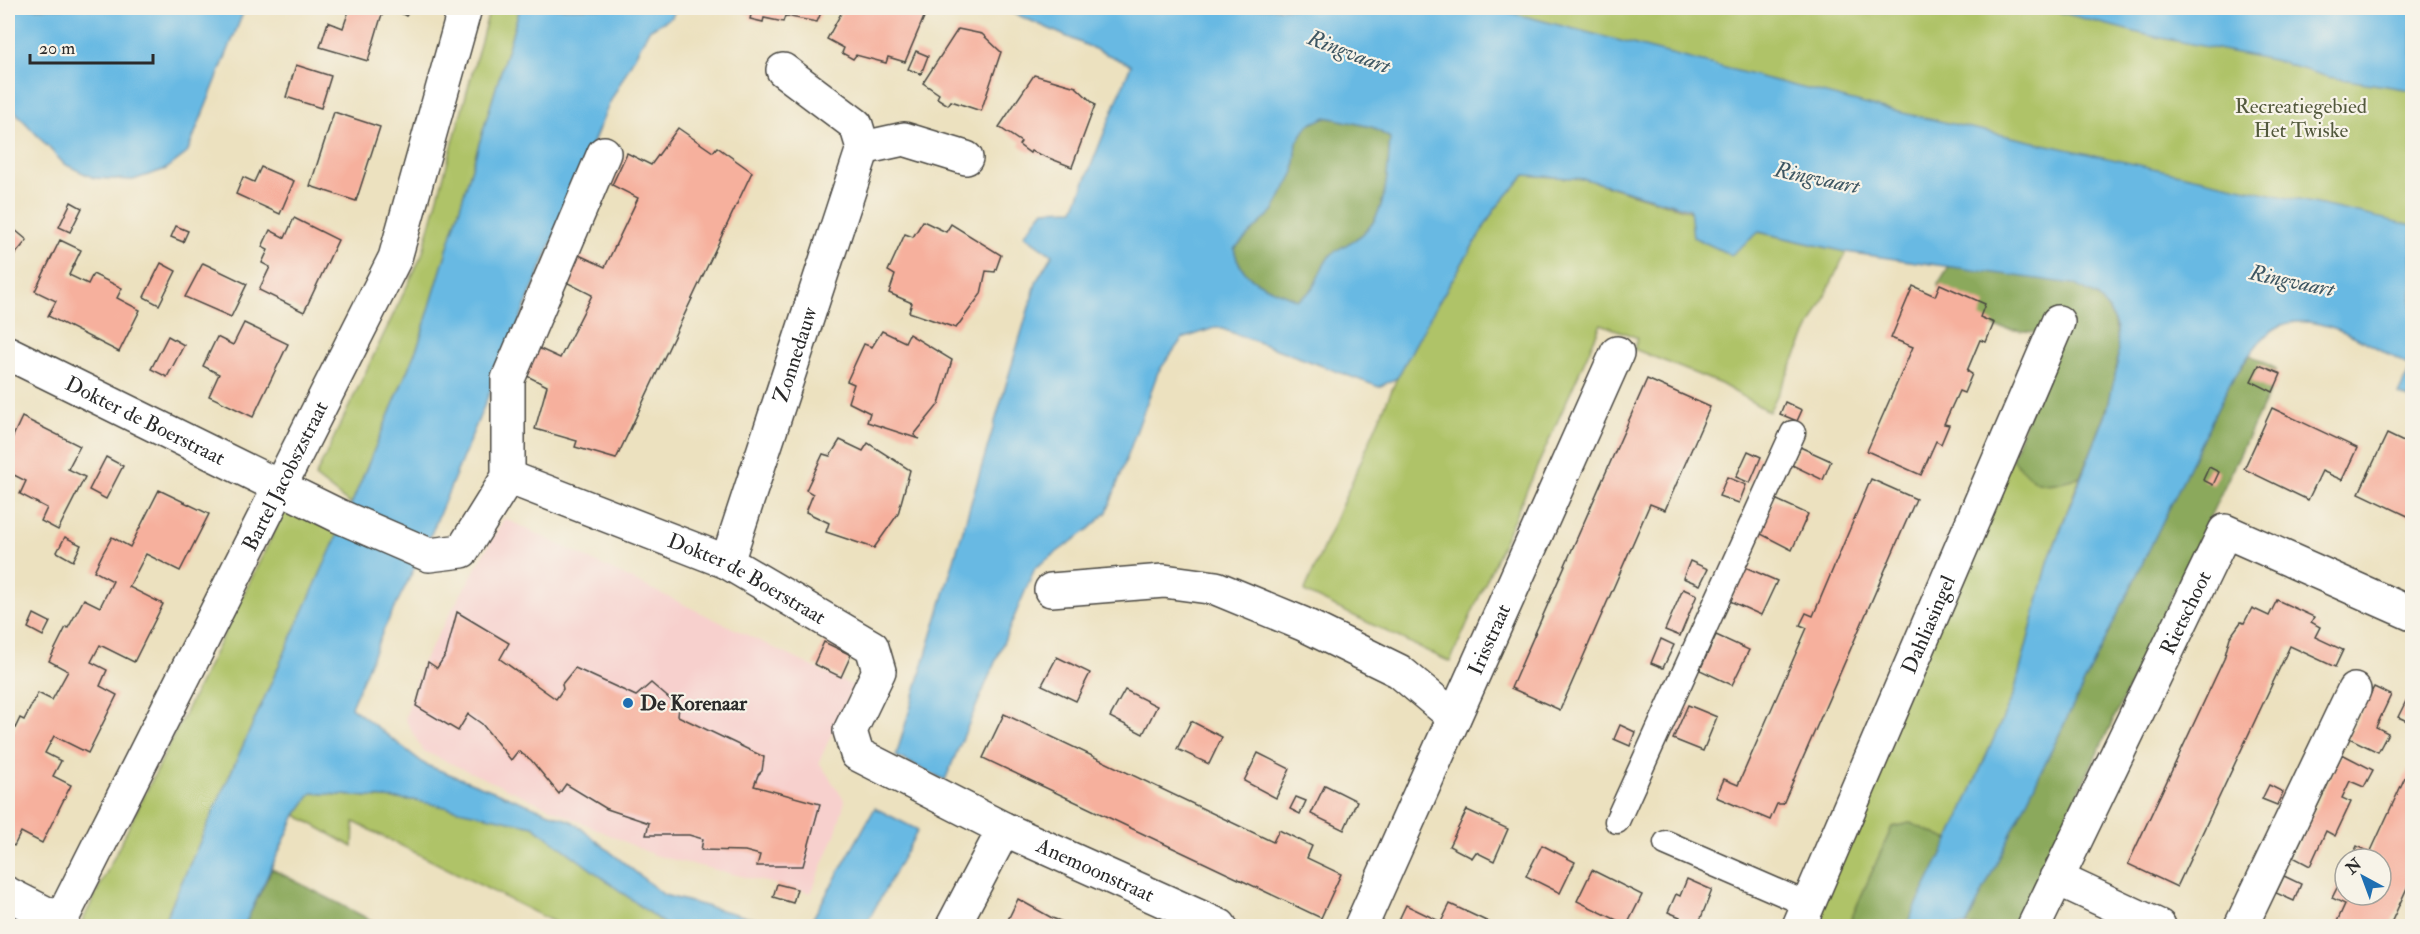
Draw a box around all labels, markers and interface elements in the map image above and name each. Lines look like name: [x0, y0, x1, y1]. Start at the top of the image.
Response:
water label: Ringvaart: [1303, 23, 1396, 81]
scale bar: [30, 27, 153, 65]
text: 20 m: [39, 37, 75, 60]
park label: Recreatiegebied Het Twiske: [2235, 93, 2368, 144]
water label: Ringvaart: [1771, 155, 1864, 201]
water label: Ringvaart: [2246, 258, 2339, 304]
street label: Zonnedauw: [767, 303, 824, 406]
street label: Dokter de Boerstraat: [61, 370, 230, 471]
street label: Bartel Jacobszstraat: [236, 396, 334, 556]
street label: Dokter de Boerstraat: [664, 527, 831, 631]
street label: Rietschoot: [2154, 566, 2217, 659]
street label: Dahliasingel: [1895, 571, 1962, 678]
street label: Irisstraat: [1461, 599, 1517, 679]
place label: De Korenaar: [640, 690, 748, 717]
marker: De Korenaar: [621, 696, 635, 710]
street label: Anemoonstraat: [1031, 832, 1159, 908]
north arrow: [2333, 847, 2393, 907]
text: N: [2341, 854, 2366, 879]

